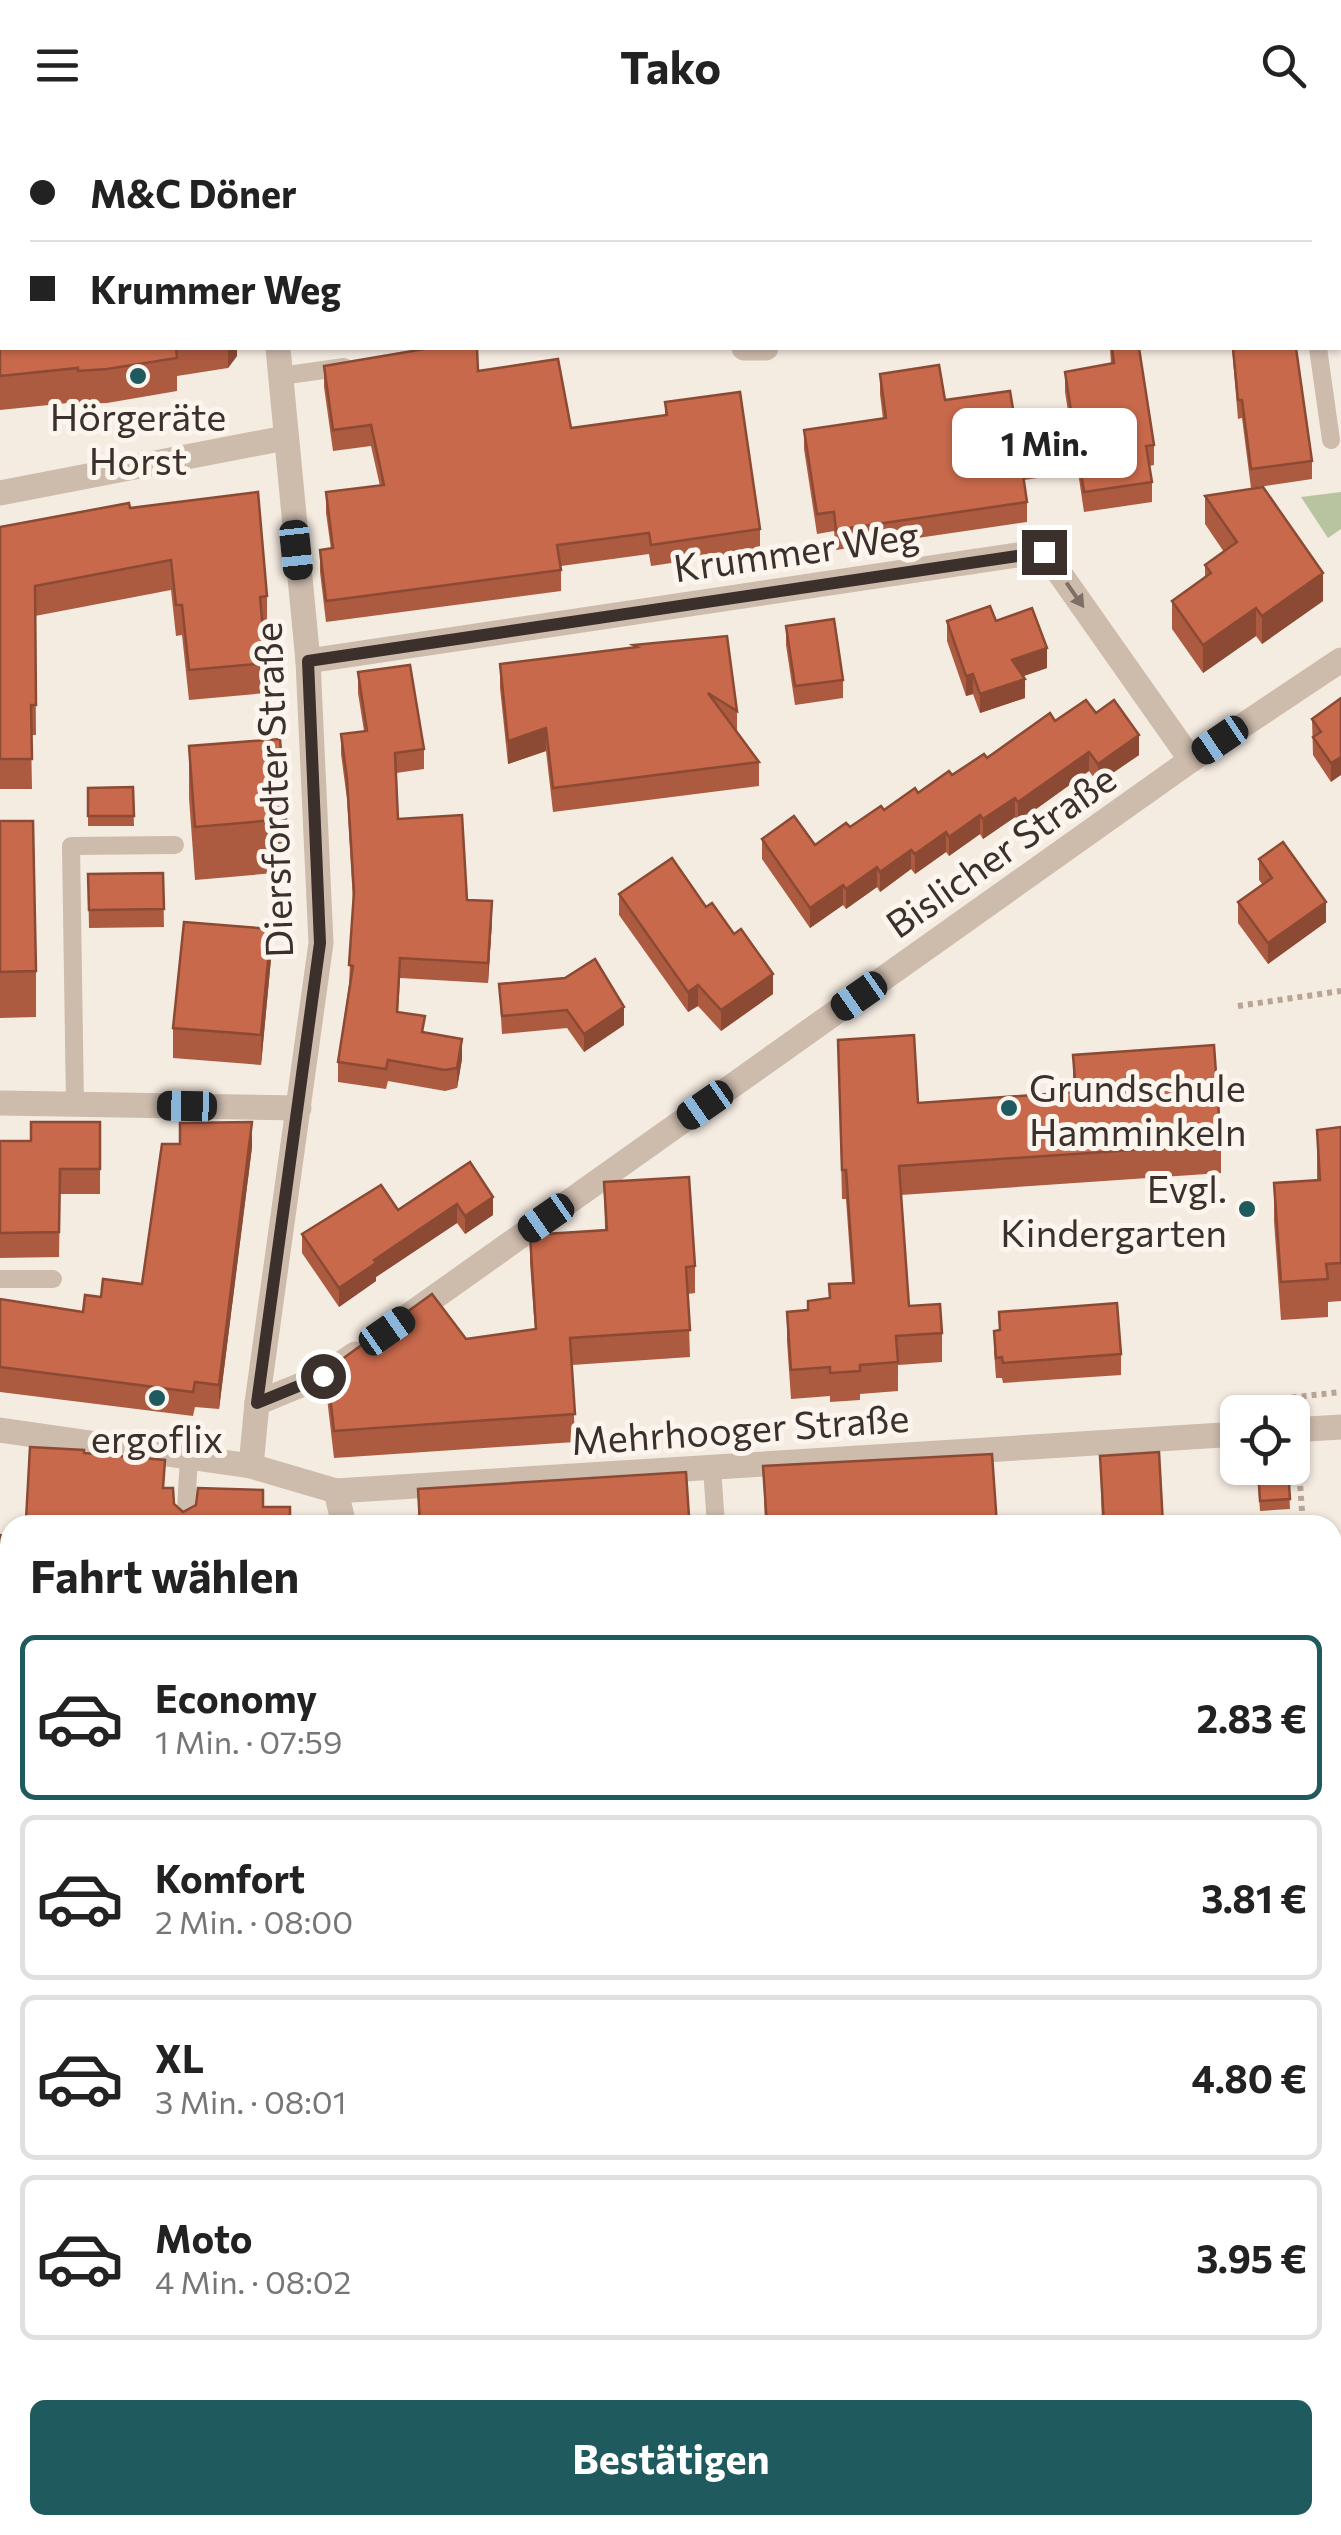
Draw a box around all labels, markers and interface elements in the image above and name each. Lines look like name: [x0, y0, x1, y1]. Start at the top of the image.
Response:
icon: menu: [30, 38, 85, 93]
text: Tako: [620, 38, 721, 93]
icon: search: [1256, 38, 1311, 93]
text: M&C Döner: [90, 169, 297, 216]
text: Krummer Weg: [90, 265, 341, 312]
marker: Hörgeräte Horst: [127, 365, 149, 387]
place label: Hörgeräte Horst: [50, 392, 226, 483]
callout: 1 Min.: [952, 407, 1136, 477]
text: 1 Min.: [1001, 423, 1088, 463]
street label: Krummer Weg: [670, 510, 922, 590]
car: [278, 519, 314, 581]
route end: [1022, 530, 1067, 575]
one-way arrow: [1064, 581, 1084, 608]
street label: Diersfordter Straße: [243, 621, 301, 959]
car: [1187, 711, 1253, 769]
street label: Bislicher Straße: [876, 754, 1124, 946]
car: [826, 967, 892, 1025]
place label: Grundschule Hamminkeln: [1029, 1063, 1246, 1154]
car: [672, 1076, 738, 1134]
car: [157, 1090, 217, 1122]
marker: Grundschule Hamminkeln: [998, 1097, 1020, 1119]
place label: Evgl. Kindergarten: [1000, 1164, 1227, 1255]
car: [513, 1189, 579, 1247]
marker: Evgl. Kindergarten: [1236, 1198, 1258, 1220]
car: [354, 1302, 420, 1360]
route start: [301, 1354, 346, 1399]
marker: ergoflix: [146, 1387, 168, 1409]
street label: Mehrhooger Straße: [570, 1393, 910, 1463]
map controls: [1220, 1395, 1310, 1485]
button: locate: [1220, 1395, 1310, 1485]
place label: ergoflix: [91, 1414, 223, 1461]
text: Fahrt wählen: [30, 1547, 299, 1602]
icon: car: [35, 1673, 125, 1763]
text: Economy: [155, 1674, 317, 1721]
text: 2.83 €: [1196, 1694, 1307, 1741]
text: 1 Min. · 07:59: [155, 1721, 342, 1761]
icon: car: [35, 1853, 125, 1943]
text: Komfort: [155, 1854, 305, 1901]
text: 3.81 €: [1201, 1874, 1307, 1921]
text: 2 Min. · 08:00: [155, 1901, 353, 1941]
icon: car: [35, 2033, 125, 2123]
text: XL: [155, 2034, 204, 2081]
text: 4.80 €: [1192, 2054, 1307, 2101]
text: 3 Min. · 08:01: [155, 2081, 346, 2121]
icon: car: [35, 2213, 125, 2303]
text: Moto: [155, 2214, 253, 2261]
text: 3.95 €: [1196, 2234, 1307, 2281]
text: 4 Min. · 08:02: [155, 2261, 351, 2301]
button: Bestätigen: [30, 2400, 1312, 2515]

